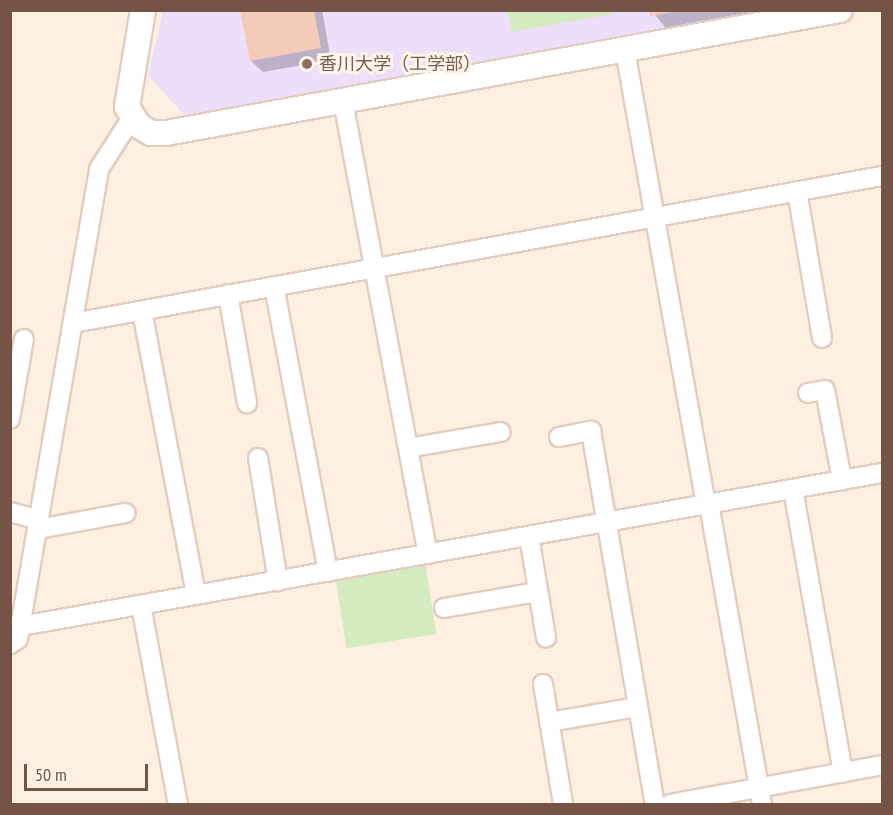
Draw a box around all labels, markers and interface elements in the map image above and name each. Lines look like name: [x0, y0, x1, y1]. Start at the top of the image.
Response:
place label: 香川大学（工学部）: [319, 53, 481, 75]
marker: 香川大学（工学部）: [300, 57, 314, 71]
scale bar: [27, 752, 152, 790]
text: 50 m: [35, 763, 67, 786]

